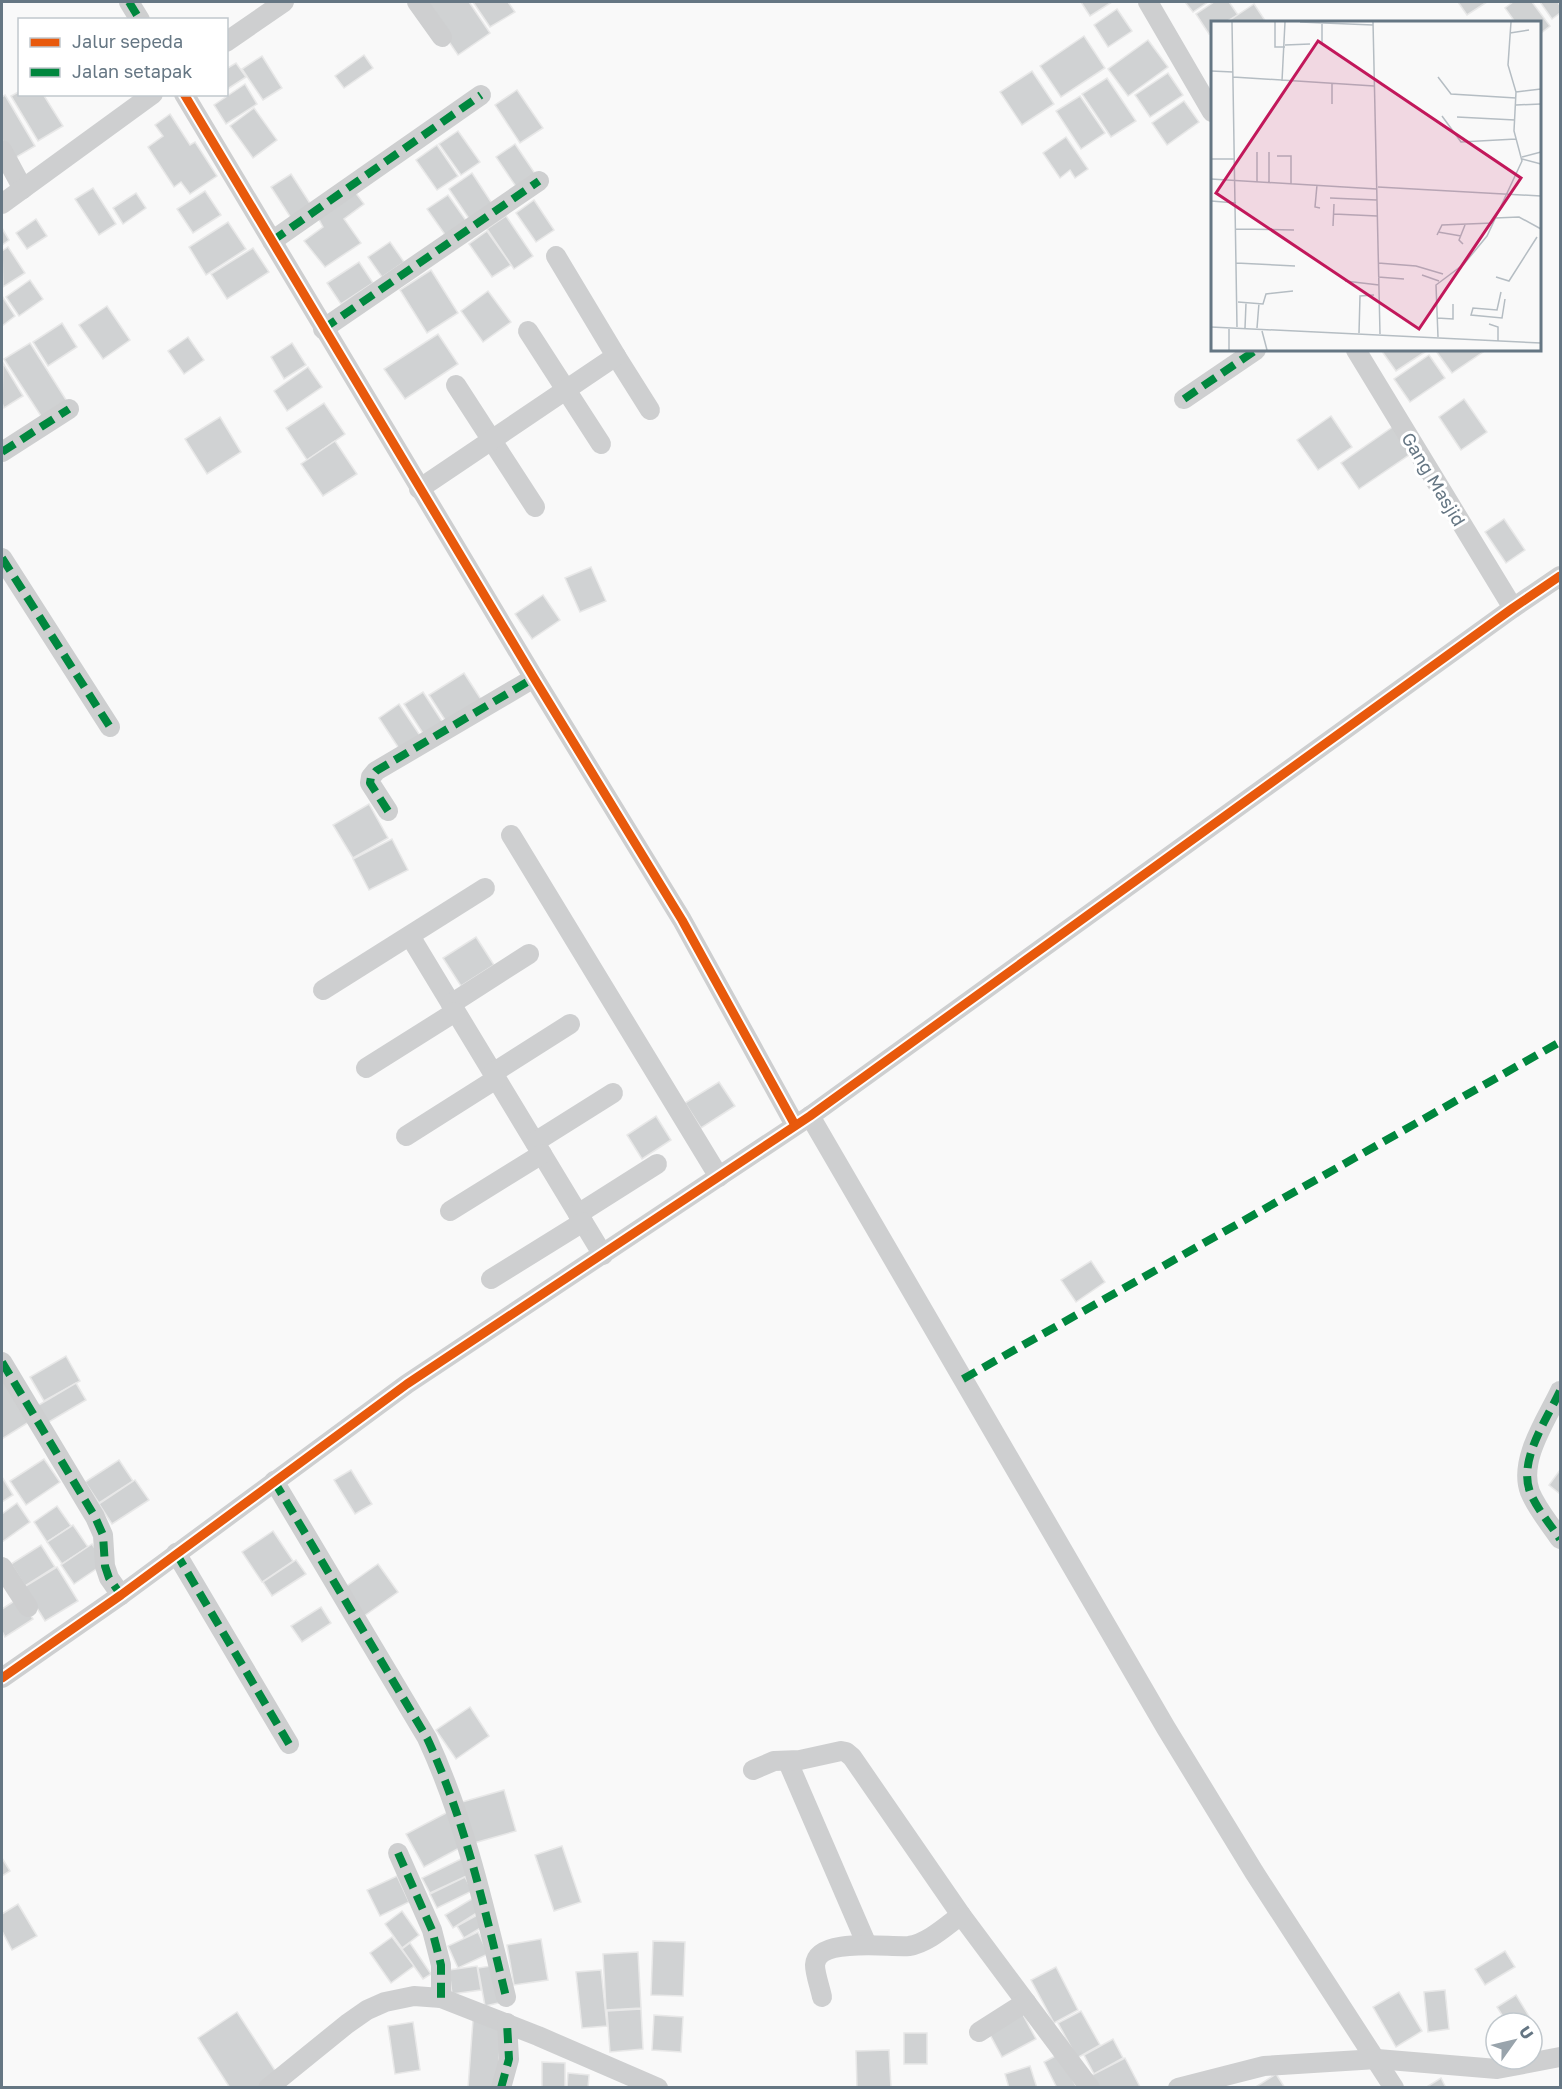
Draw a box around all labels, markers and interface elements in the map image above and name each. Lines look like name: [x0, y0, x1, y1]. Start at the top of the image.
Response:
legend: [18, 18, 228, 96]
inset map: [1211, 21, 1541, 351]
text: Jalur sepeda: [72, 30, 183, 52]
text: Jalan setapak: [72, 60, 192, 82]
street label: Gang Masjid: [1397, 428, 1471, 530]
north arrow: [1484, 2011, 1544, 2071]
text: U: [1515, 2022, 1538, 2043]

